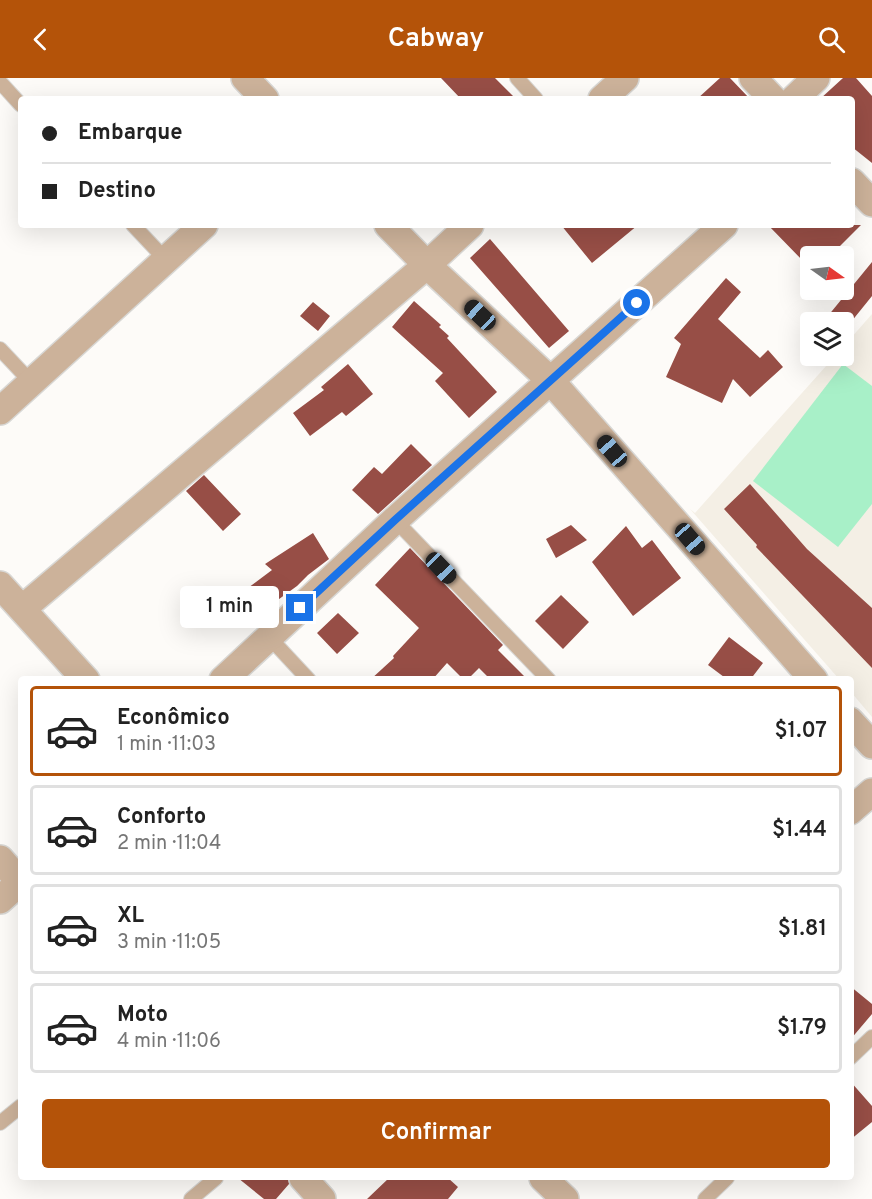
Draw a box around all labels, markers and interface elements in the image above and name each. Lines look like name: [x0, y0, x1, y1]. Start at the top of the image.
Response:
text: Cabway: [388, 22, 484, 56]
icon: back: [24, 23, 57, 56]
icon: search: [815, 23, 848, 56]
text: Embarque: [78, 120, 182, 147]
text: Destino: [78, 178, 156, 205]
north arrow: [800, 246, 854, 300]
map controls: [800, 246, 854, 366]
route start: [623, 289, 650, 316]
car: [461, 296, 499, 334]
button: layers: [800, 312, 854, 366]
car: [593, 432, 631, 470]
car: [671, 520, 709, 558]
car: [422, 549, 460, 587]
callout: 1 min: [180, 587, 279, 629]
text: 1 min: [206, 594, 253, 620]
route end: [286, 594, 313, 621]
icon: car: [45, 704, 99, 758]
text: Econômico: [117, 705, 230, 732]
text: $1.07: [774, 718, 827, 745]
text: 1 min · 11:03: [117, 732, 216, 758]
icon: car: [45, 803, 99, 857]
text: Conforto: [117, 804, 206, 831]
text: $1.44: [772, 817, 827, 844]
text: 2 min · 11:04: [117, 831, 221, 857]
icon: car: [45, 902, 99, 956]
text: XL: [117, 903, 144, 930]
text: $1.81: [778, 916, 827, 943]
text: 3 min · 11:05: [117, 930, 221, 956]
icon: car: [45, 1001, 99, 1055]
text: Moto: [117, 1002, 168, 1029]
text: $1.79: [777, 1015, 827, 1042]
text: 4 min · 11:06: [117, 1029, 221, 1055]
button: Confirmar: [42, 1099, 830, 1168]

